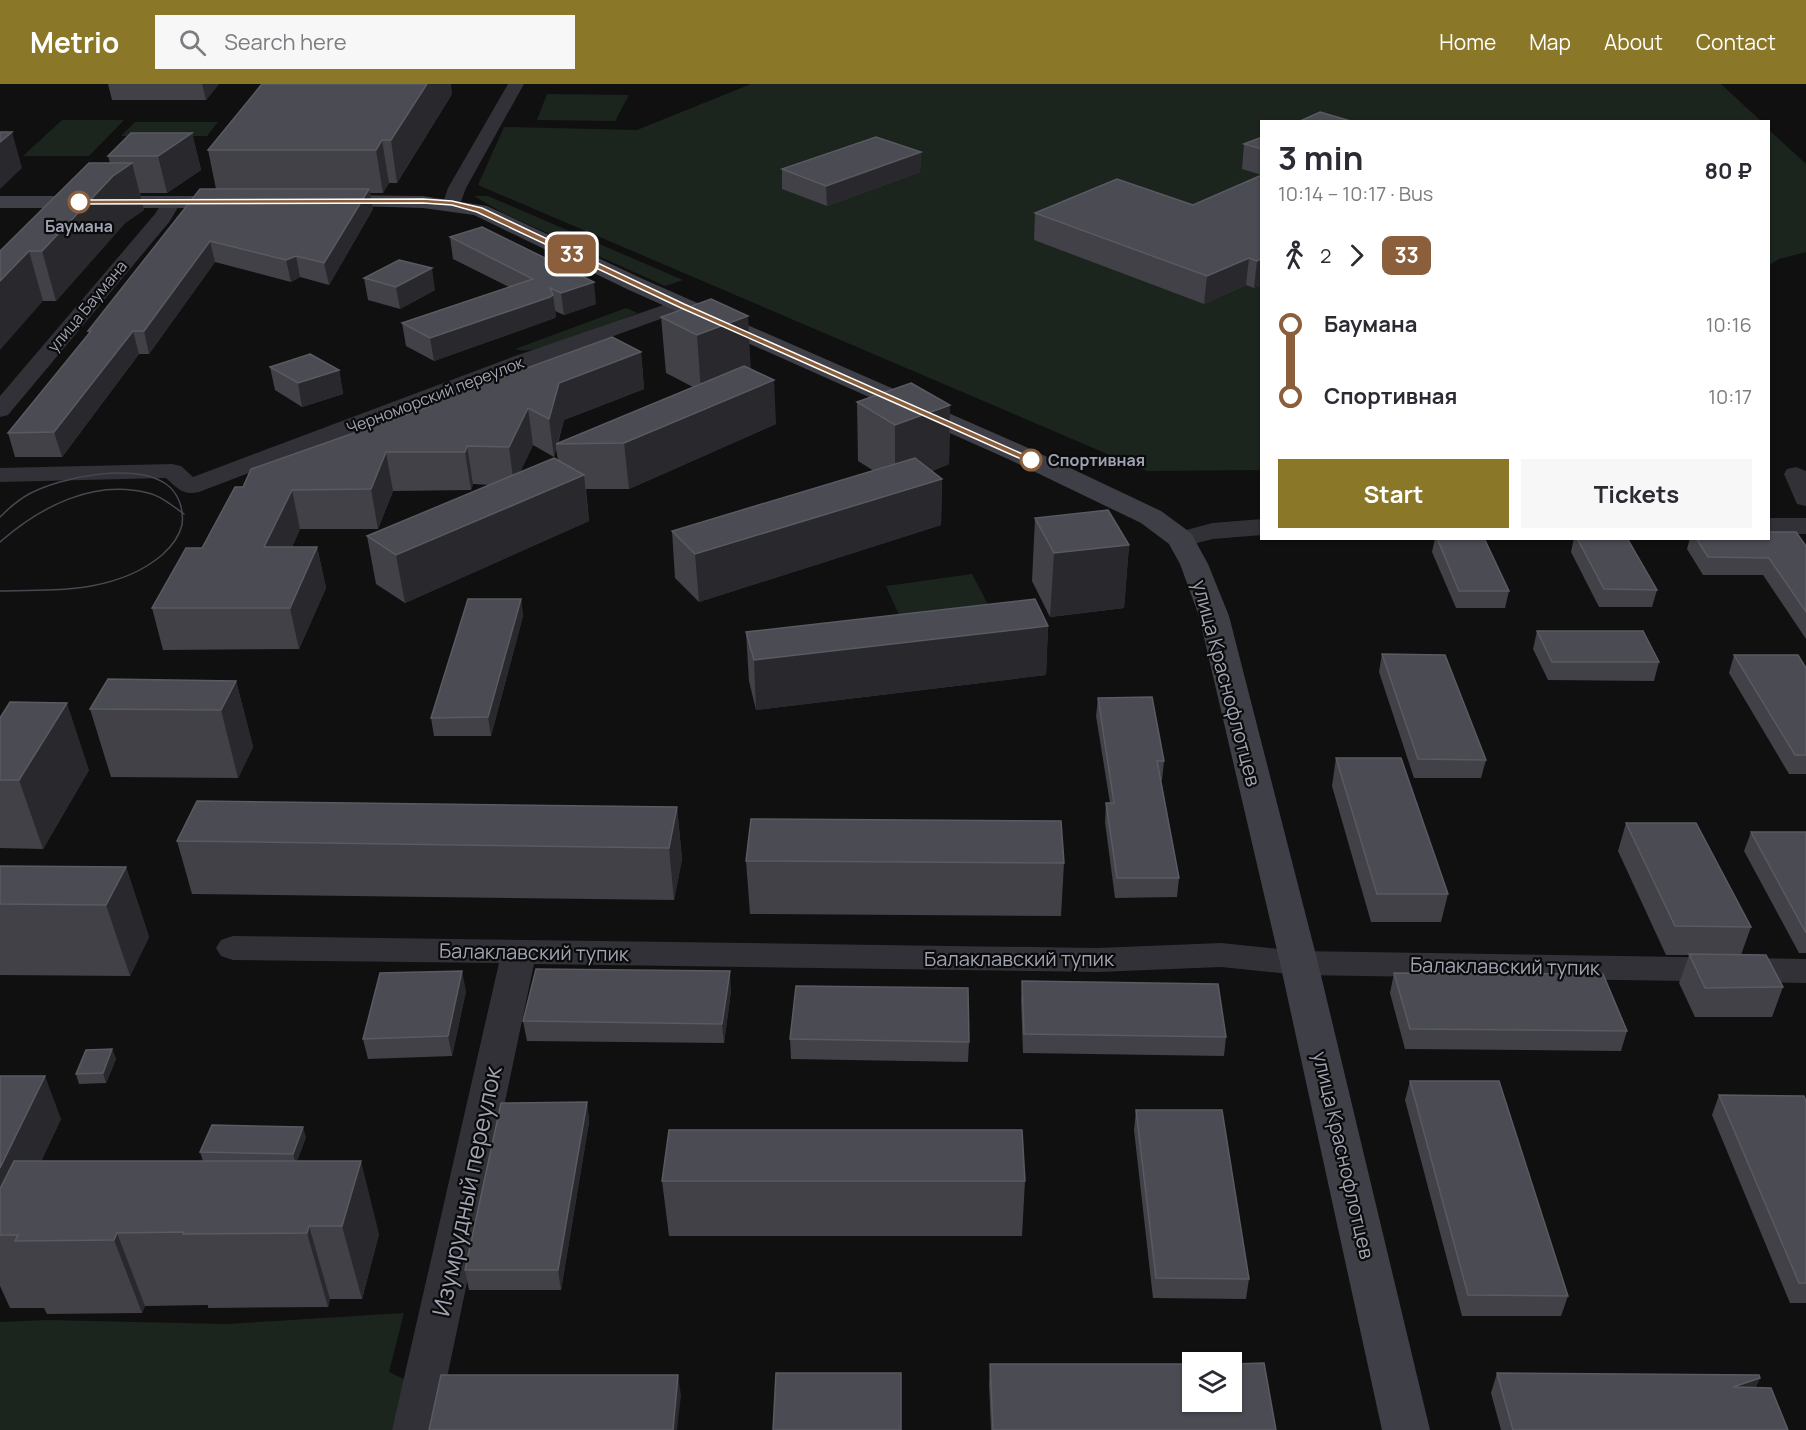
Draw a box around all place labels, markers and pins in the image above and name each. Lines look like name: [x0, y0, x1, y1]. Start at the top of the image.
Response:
marker: Баумана: [68, 191, 90, 213]
place label: Баумана: [45, 215, 113, 237]
marker: Спортивная: [1020, 449, 1042, 471]
place label: Спортивная: [1048, 449, 1145, 471]

